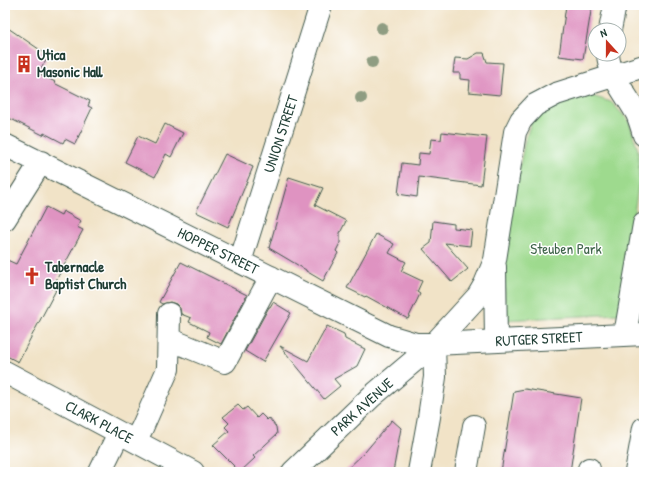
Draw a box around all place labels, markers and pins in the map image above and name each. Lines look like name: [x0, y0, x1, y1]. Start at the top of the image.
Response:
place label: Utica Masonic Hall: [37, 44, 103, 82]
building icon: Utica Masonic Hall: [14, 54, 34, 74]
place label: Tabernacle Baptist Church: [44, 256, 127, 295]
church icon: Tabernacle Baptist Church: [22, 266, 42, 286]

